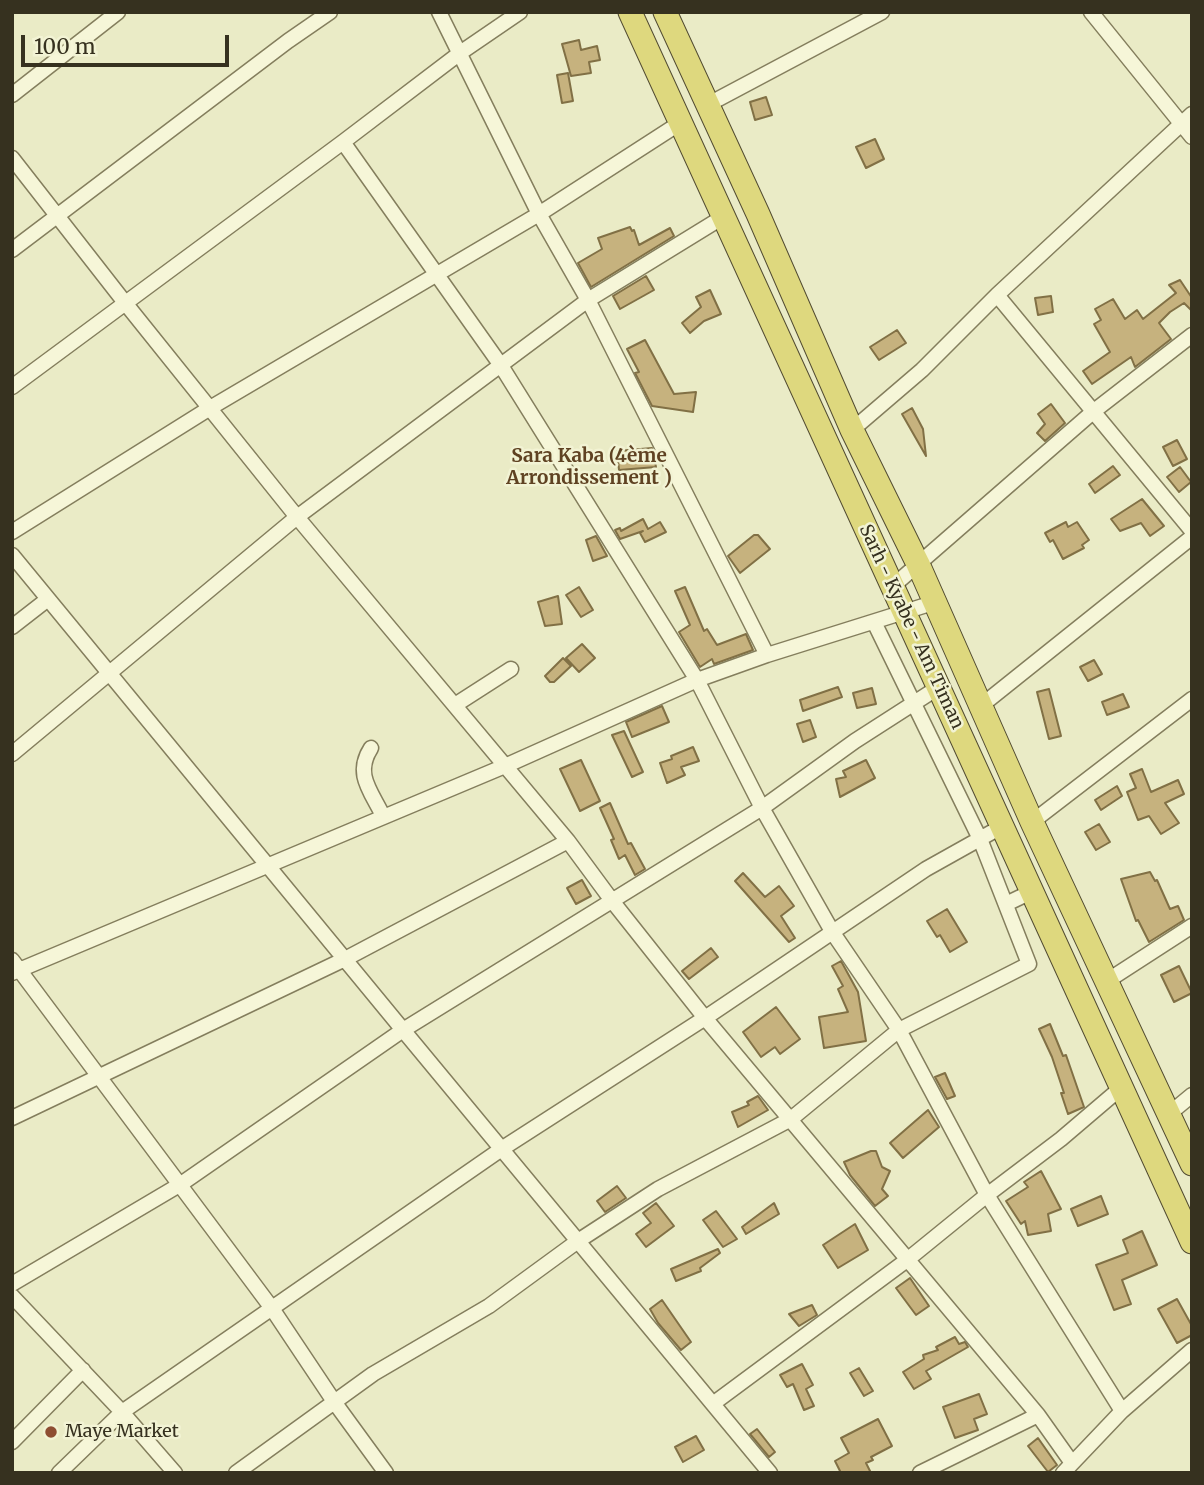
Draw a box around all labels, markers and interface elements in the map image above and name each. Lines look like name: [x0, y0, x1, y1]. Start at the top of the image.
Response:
scale bar: [24, 21, 233, 65]
text: 100 m: [34, 33, 96, 60]
district label: Sara Kaba (4ème Arrondissement ): [506, 446, 672, 490]
street label: Sarh - Kyabe - Am Timan: [854, 521, 968, 733]
place label: Maye Market: [65, 1421, 179, 1443]
marker: Maye Market: [43, 1424, 59, 1440]

